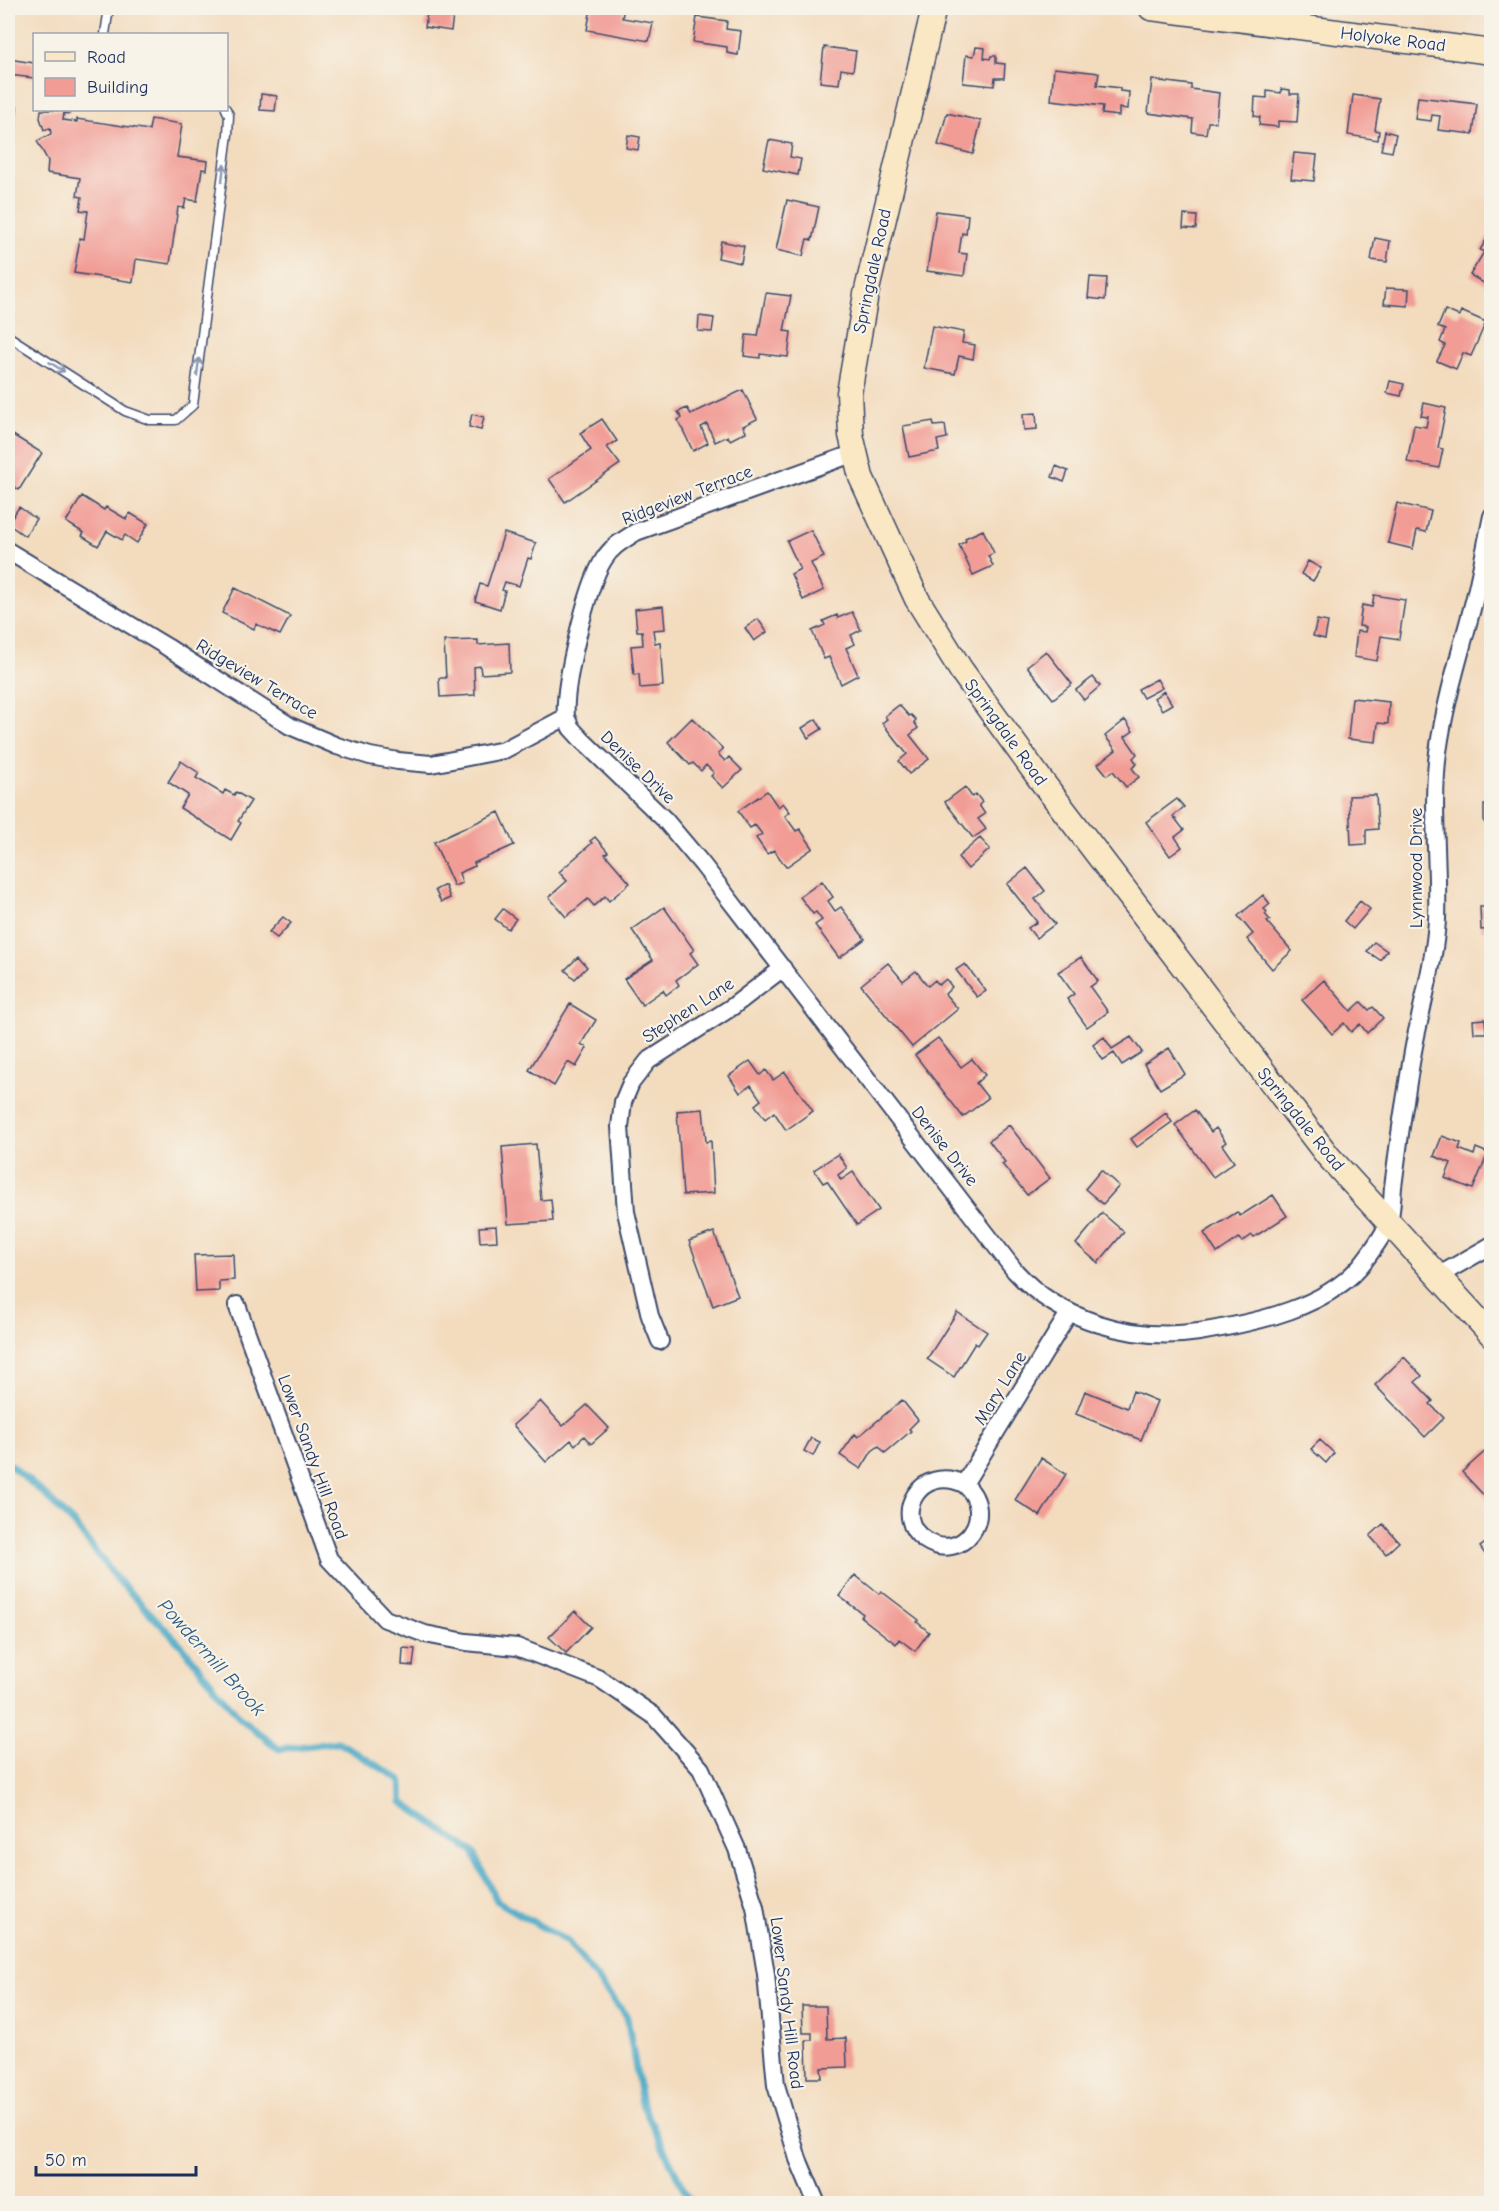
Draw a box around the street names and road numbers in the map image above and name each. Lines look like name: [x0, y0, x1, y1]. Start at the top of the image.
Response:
street label: Holyoke Road: [1339, 23, 1447, 56]
street label: Springdale Road: [849, 207, 896, 335]
street label: Ridgeview Terrace: [619, 461, 755, 530]
street label: Ridgeview Terrace: [192, 635, 321, 724]
street label: Springdale Road: [960, 675, 1051, 790]
street label: Denise Drive: [596, 727, 679, 808]
street label: Lynnwood Drive: [1406, 808, 1427, 928]
street label: Stephen Lane: [639, 973, 738, 1048]
street label: Springdale Road: [1253, 1063, 1349, 1175]
street label: Denise Drive: [907, 1102, 982, 1190]
street label: Mary Lane: [970, 1348, 1031, 1429]
street label: Lower Sandy Hill Road: [273, 1372, 352, 1542]
street label: Lower Sandy Hill Road: [766, 1916, 807, 2090]

